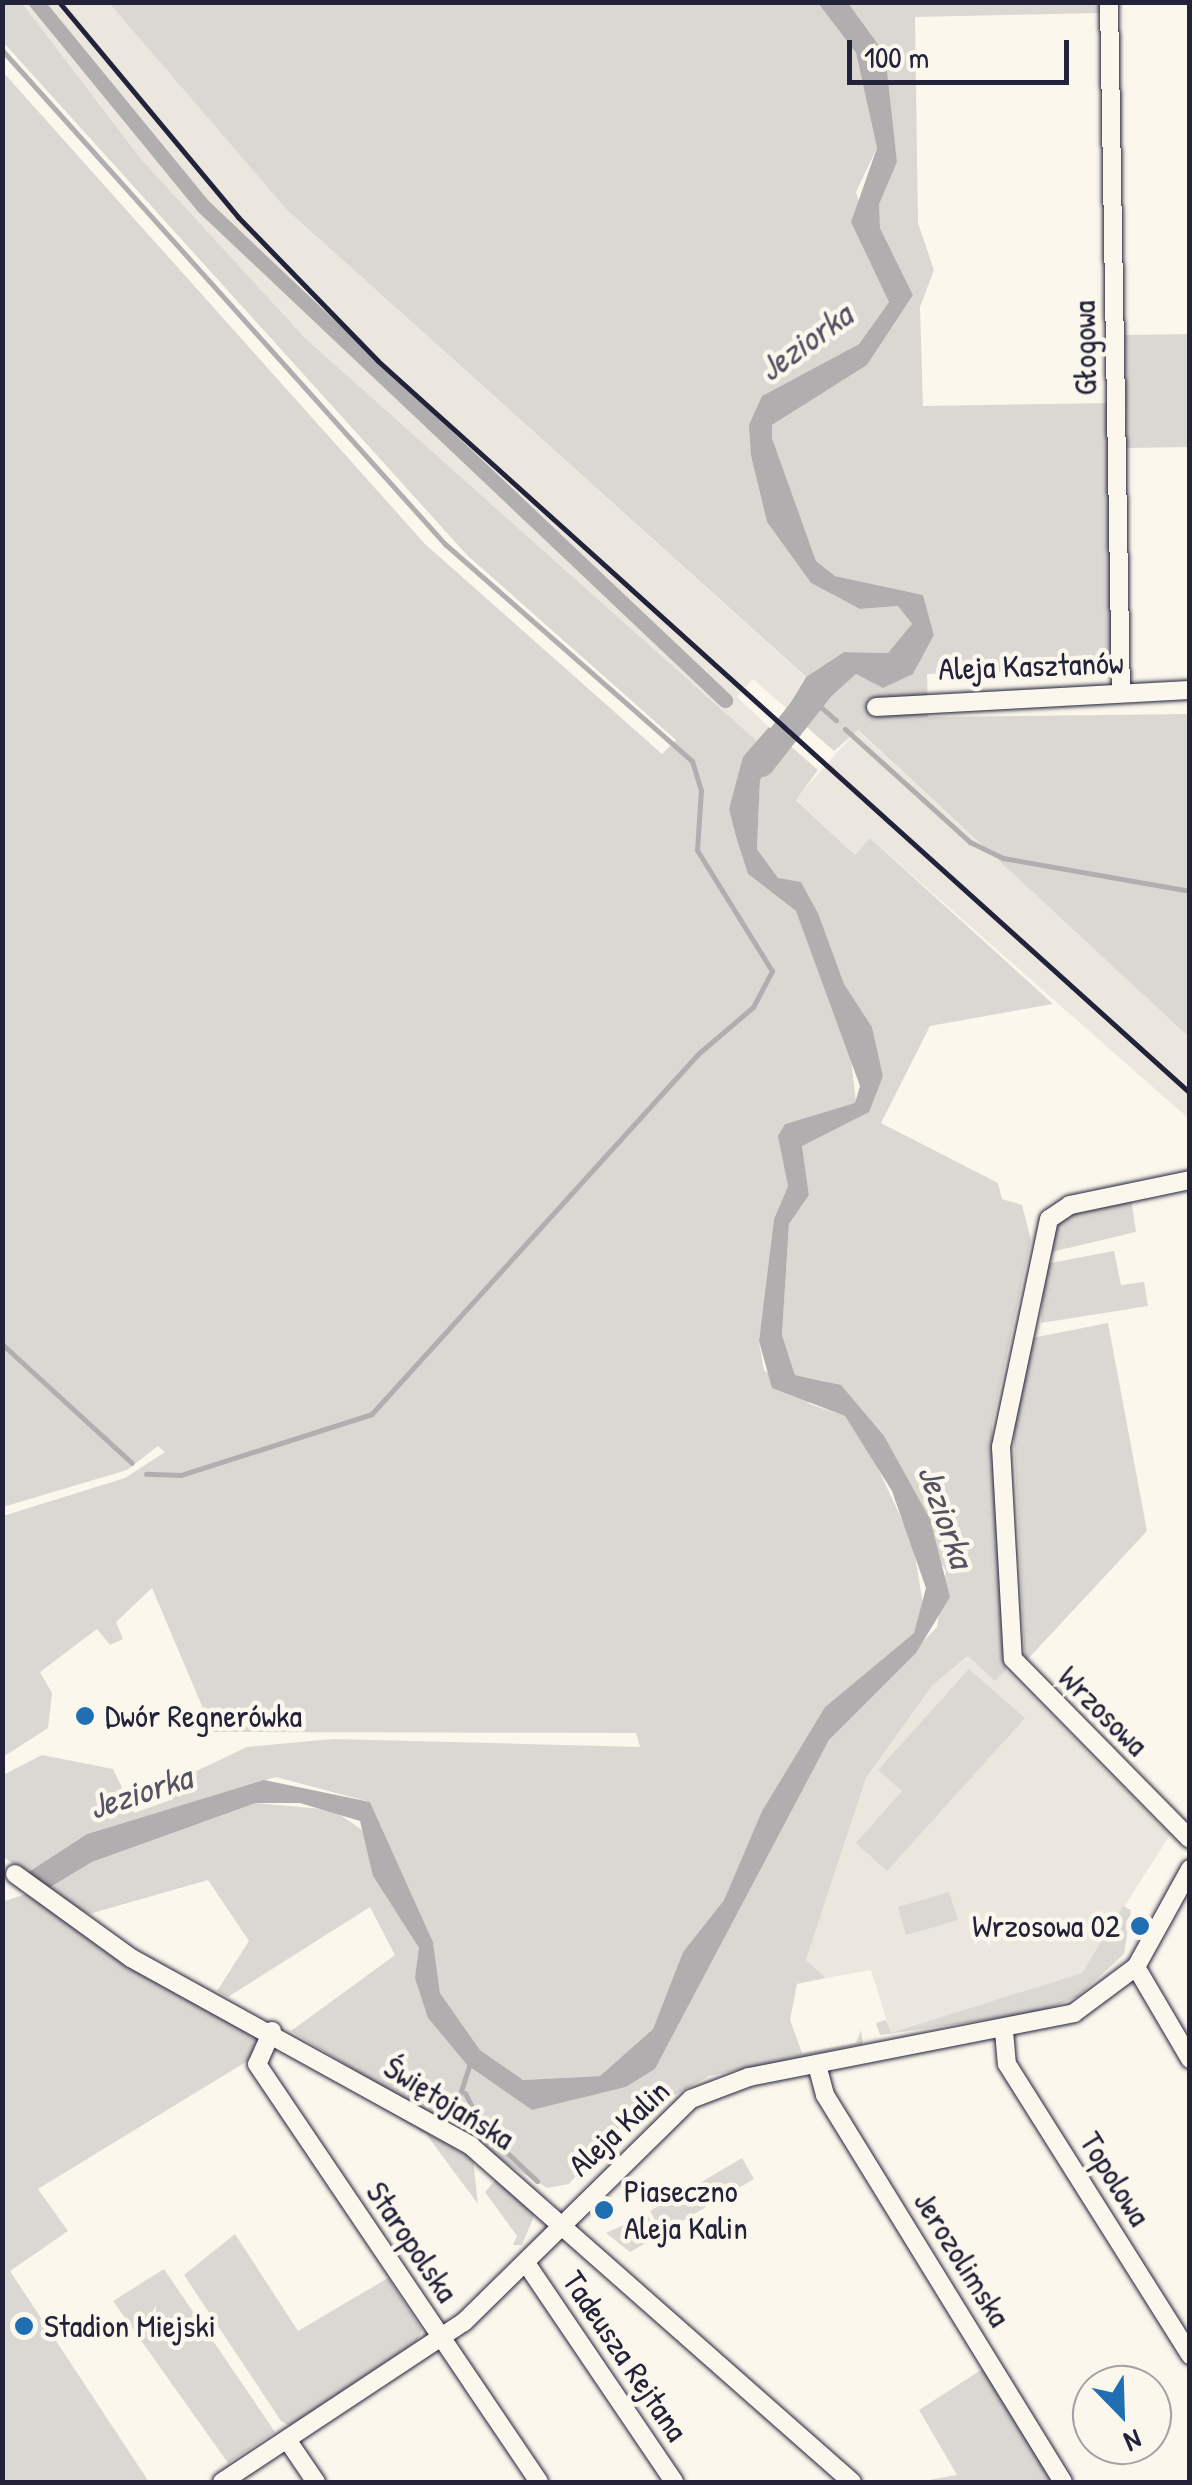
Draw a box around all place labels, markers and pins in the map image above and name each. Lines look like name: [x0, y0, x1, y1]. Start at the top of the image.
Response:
place label: Dwór Regnerówka: [105, 1697, 302, 1735]
marker: Dwór Regnerówka: [74, 1705, 96, 1727]
place label: Wrzosowa 02: [972, 1907, 1120, 1945]
marker: Wrzosowa 02: [1129, 1915, 1151, 1937]
place label: Piaseczno Aleja Kalin: [624, 2173, 748, 2248]
marker: Piaseczno Aleja Kalin: [593, 2199, 615, 2221]
place label: Stadion Miejski: [44, 2307, 216, 2345]
marker: Stadion Miejski: [13, 2315, 35, 2337]

